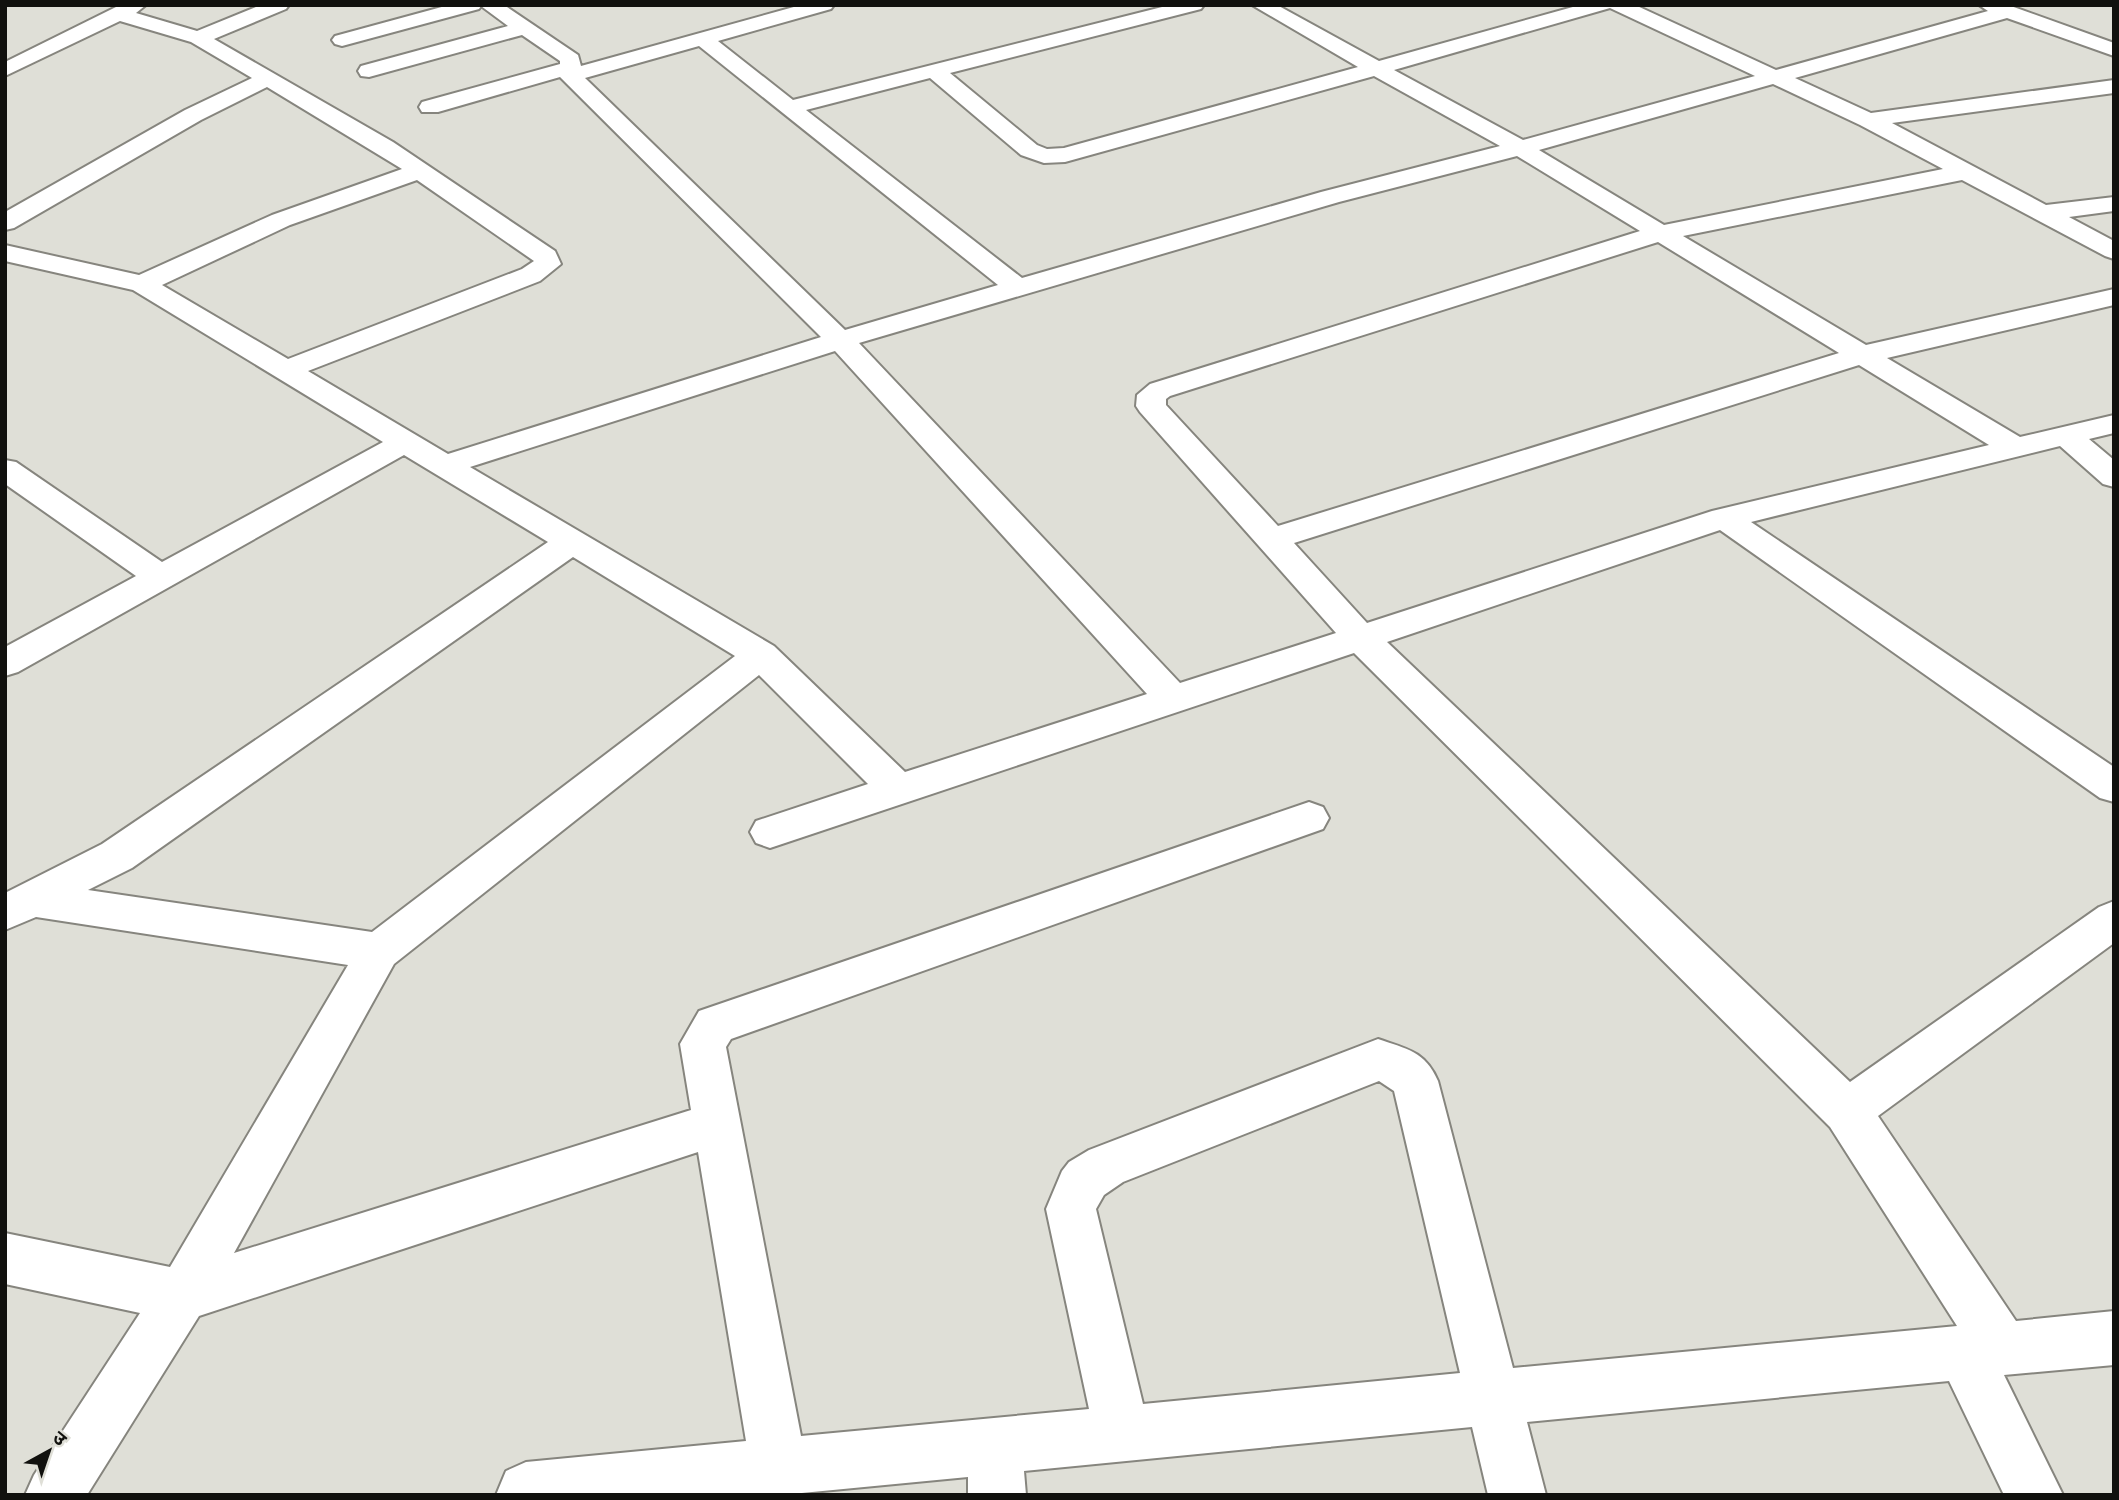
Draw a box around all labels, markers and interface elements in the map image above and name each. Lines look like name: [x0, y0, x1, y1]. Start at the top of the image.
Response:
north arrow: [14, 1416, 84, 1486]
text: उ: [47, 1424, 73, 1452]

